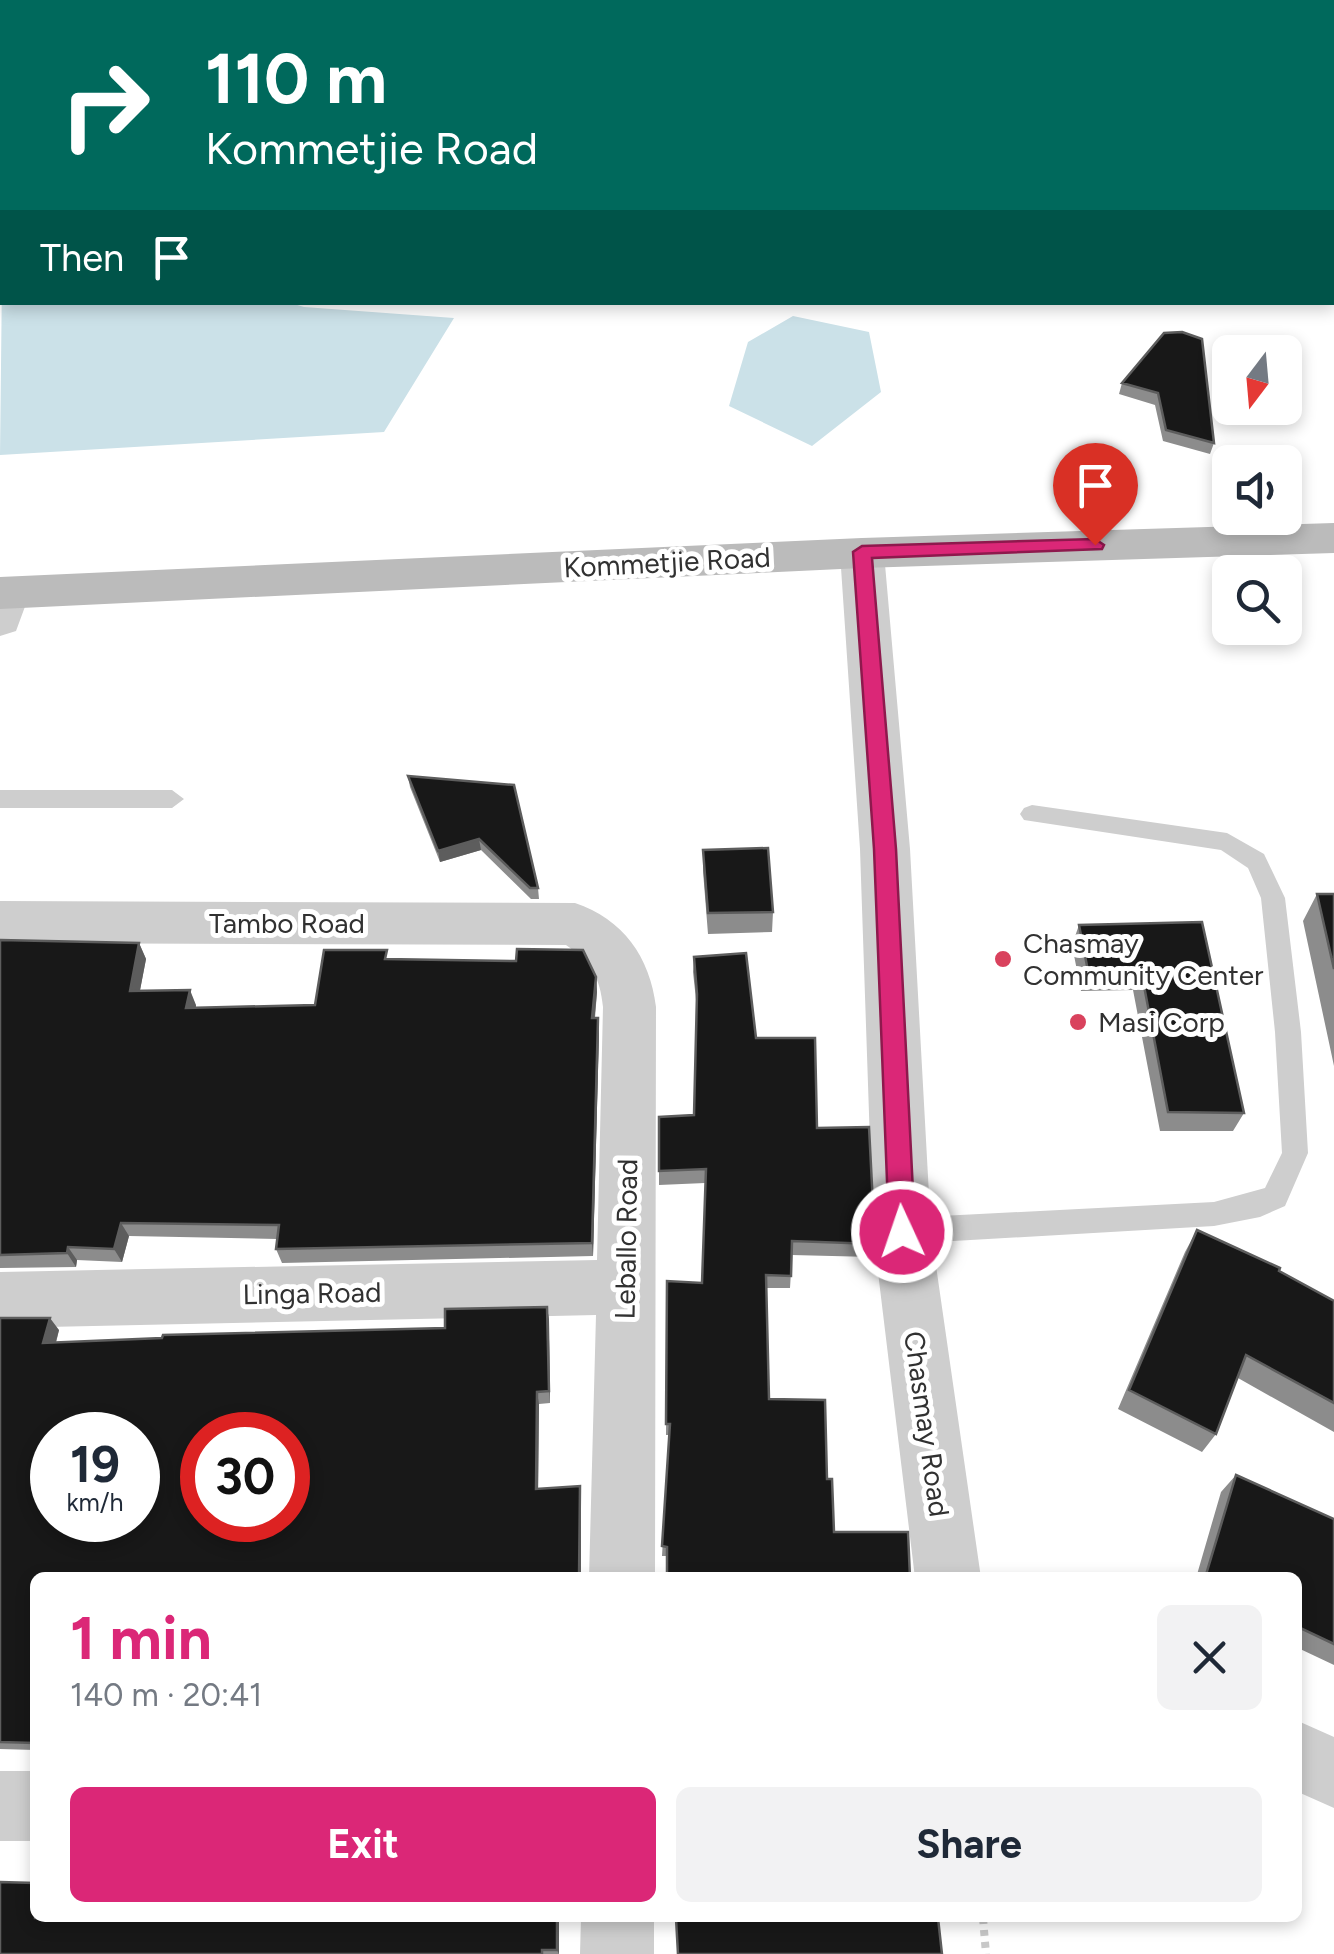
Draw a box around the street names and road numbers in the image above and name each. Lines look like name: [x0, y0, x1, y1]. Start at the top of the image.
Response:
street label: Kommetjie Road: [563, 540, 771, 584]
street label: Tambo Road: [209, 906, 365, 940]
street label: Leballo Road: [608, 1158, 644, 1320]
street label: Linga Road: [242, 1275, 382, 1311]
street label: Chasmay Road: [897, 1329, 957, 1519]

